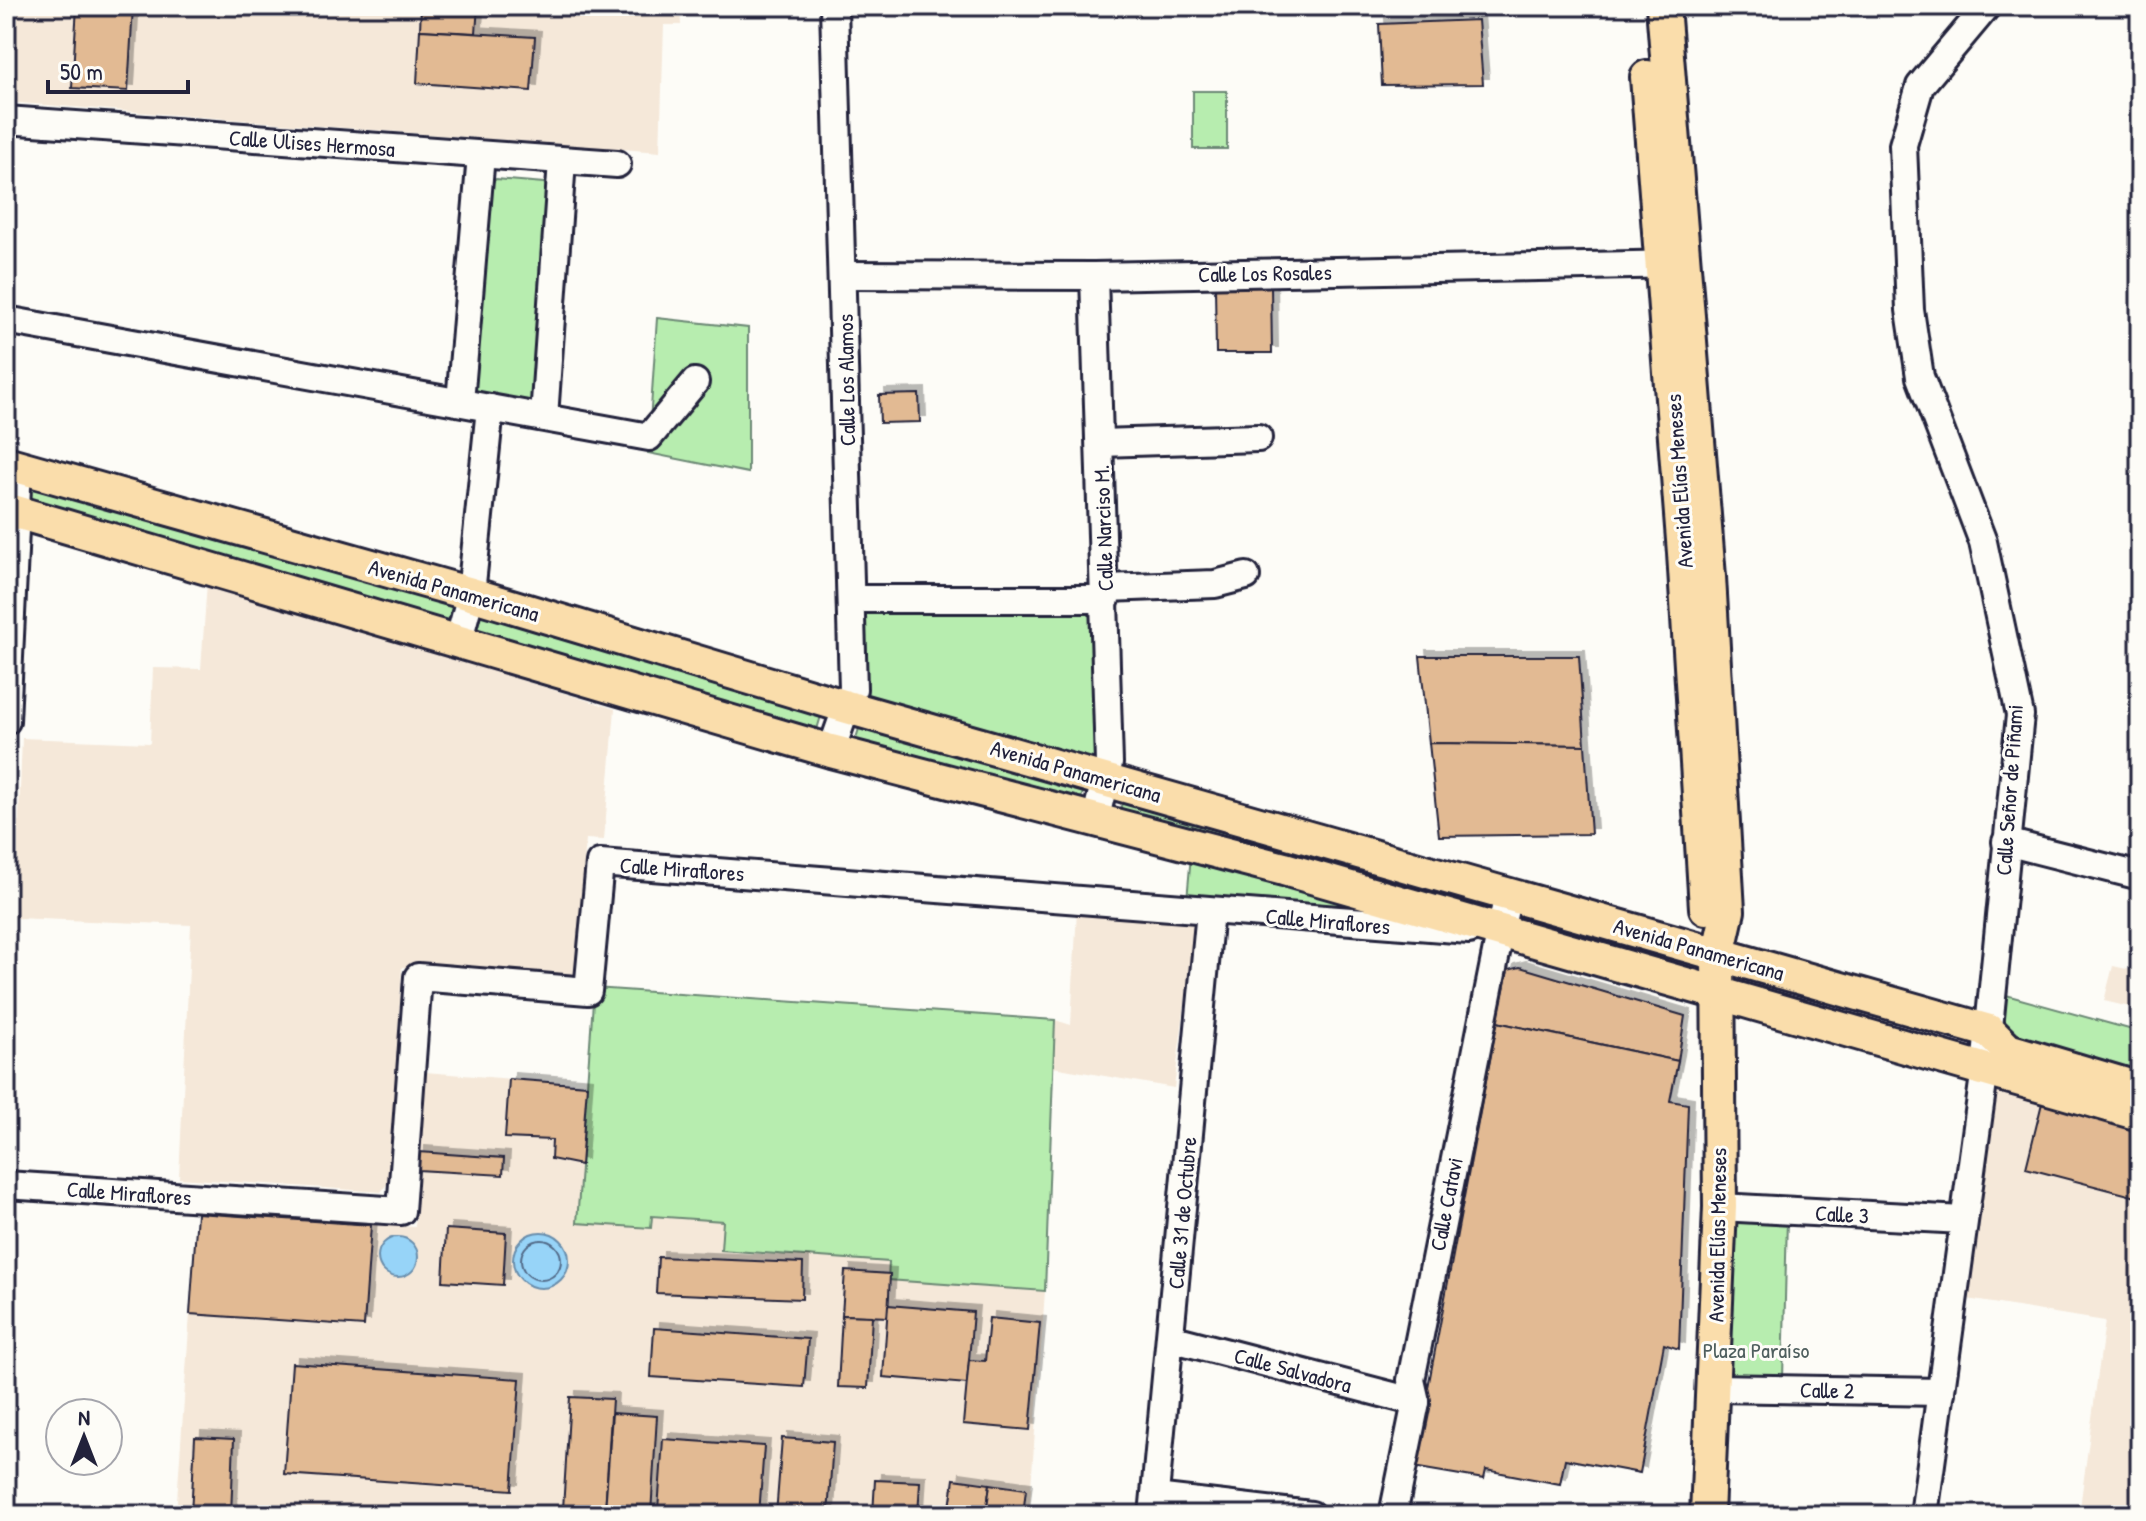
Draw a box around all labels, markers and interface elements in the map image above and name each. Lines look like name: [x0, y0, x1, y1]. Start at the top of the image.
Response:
scale bar: [48, 44, 188, 94]
text: 50 m: [60, 55, 103, 87]
street label: Calle Ulises Hermosa: [228, 122, 396, 164]
street label: Calle Los Rosales: [1198, 257, 1332, 289]
street label: Calle Los Alamos: [830, 314, 862, 446]
street label: Avenida Elías Meneses: [1658, 393, 1700, 569]
street label: Calle Narciso M.: [1086, 464, 1120, 592]
street label: Avenida Panamericana: [365, 551, 543, 629]
street label: Calle Señor de Piñami: [1988, 703, 2030, 877]
street label: Avenida Panamericana: [987, 732, 1165, 810]
street label: Calle Miraflores: [619, 850, 745, 888]
street label: Calle Miraflores: [1264, 901, 1392, 941]
street label: Avenida Panamericana: [1610, 910, 1788, 988]
street label: Calle 31 de Octubre: [1160, 1135, 1204, 1290]
street label: Avenida Elías Meneses: [1700, 1148, 1734, 1322]
street label: Calle Catavi: [1422, 1155, 1470, 1253]
street label: Calle Miraflores: [66, 1174, 192, 1212]
street label: Calle 3: [1814, 1198, 1870, 1230]
park label: Plaza Paraíso: [1703, 1335, 1809, 1365]
street label: Calle Salvadora: [1231, 1340, 1355, 1400]
street label: Calle 2: [1800, 1375, 1855, 1405]
north arrow: [44, 1397, 124, 1477]
text: N: [78, 1402, 90, 1432]

